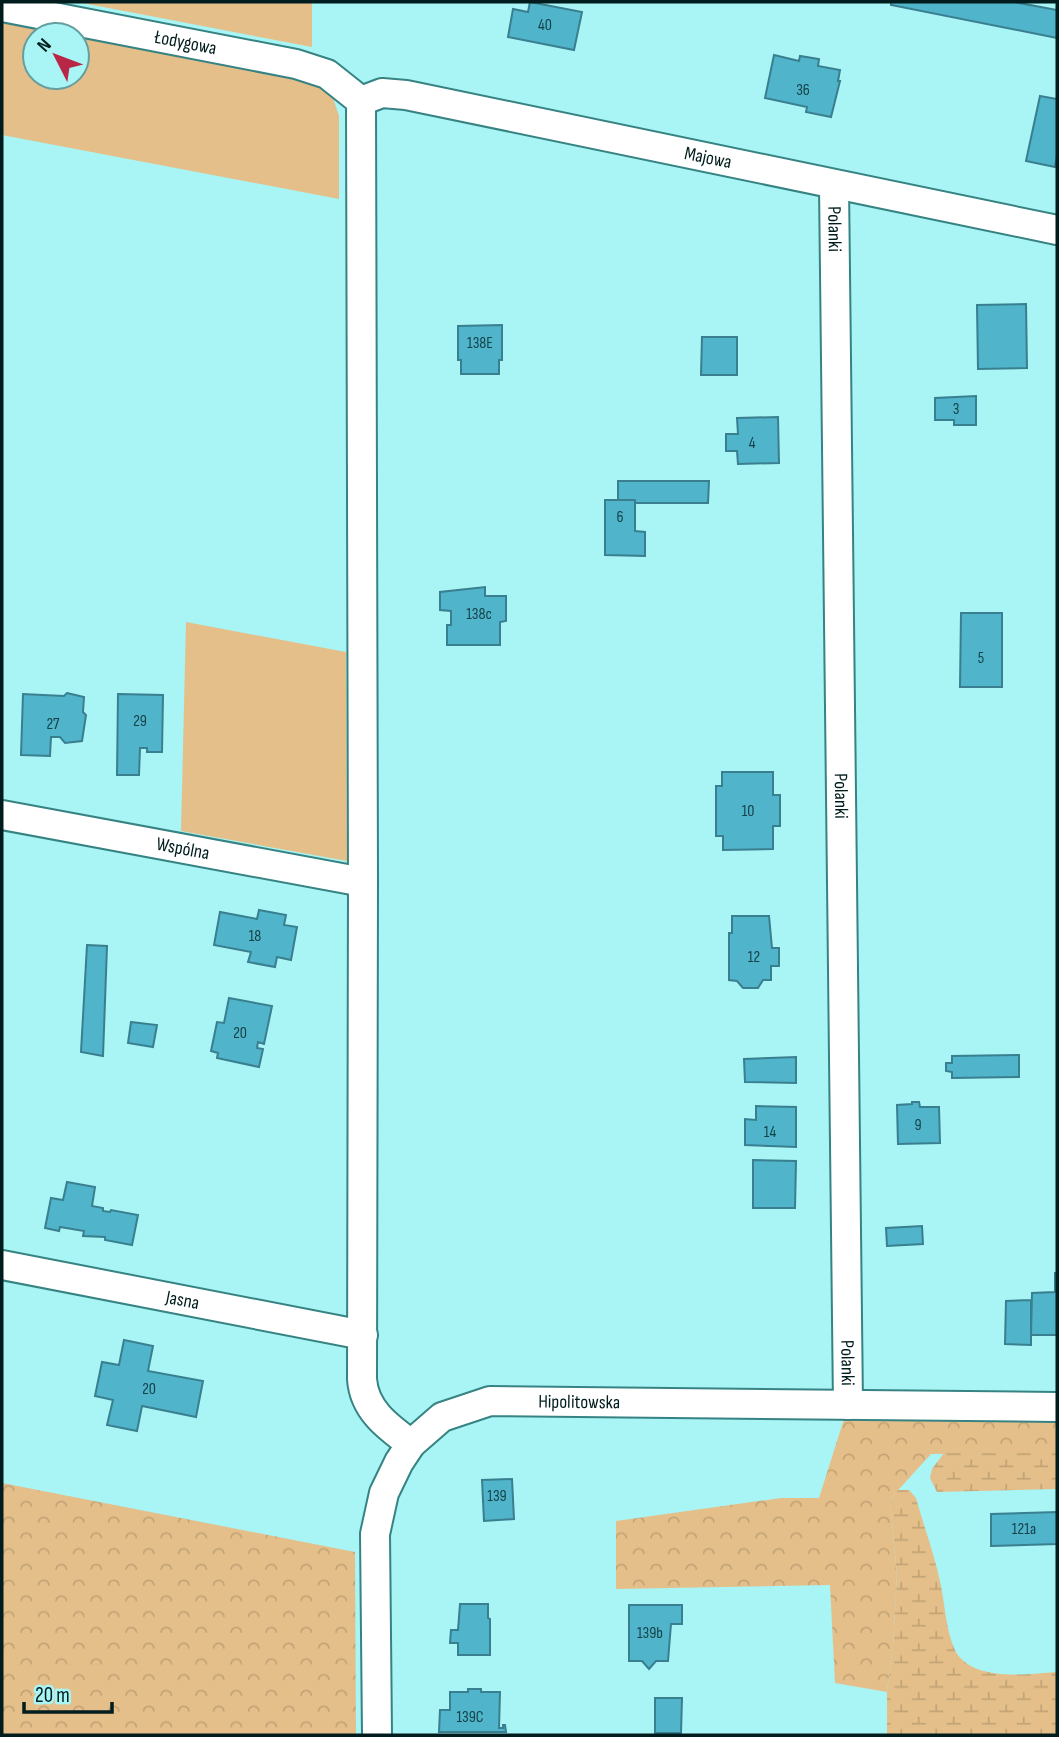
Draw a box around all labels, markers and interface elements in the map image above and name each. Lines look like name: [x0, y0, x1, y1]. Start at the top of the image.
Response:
house number: 40: [538, 16, 552, 35]
north arrow: [21, 21, 91, 91]
street label: Łodygowa: [152, 25, 218, 60]
text: N: [33, 34, 56, 57]
house number: 36: [796, 81, 810, 100]
street label: Majowa: [682, 142, 734, 174]
street label: Polanki: [823, 206, 846, 252]
house number: 138E: [467, 334, 493, 353]
house number: 3: [953, 400, 959, 419]
house number: 4: [749, 434, 756, 453]
house number: 6: [616, 508, 624, 527]
house number: 138c: [466, 605, 492, 624]
house number: 5: [978, 649, 984, 668]
house number: 29: [133, 712, 147, 731]
house number: 27: [46, 715, 60, 734]
street label: Polanki: [829, 773, 853, 819]
house number: 10: [742, 802, 754, 821]
street label: Wspólna: [154, 832, 211, 865]
house number: 18: [249, 927, 261, 946]
house number: 12: [748, 948, 760, 967]
house number: 20: [233, 1024, 247, 1043]
house number: 9: [914, 1116, 922, 1135]
house number: 14: [764, 1123, 776, 1142]
street label: Jasna: [163, 1285, 201, 1315]
street label: Polanki: [836, 1340, 859, 1386]
house number: 20: [142, 1380, 156, 1399]
street label: Hipolitowska: [538, 1390, 620, 1414]
house number: 139: [487, 1487, 507, 1506]
house number: 121a: [1012, 1520, 1036, 1539]
house number: 139b: [637, 1624, 663, 1643]
scale bar: [24, 1670, 112, 1714]
text: 20 m: [35, 1683, 70, 1708]
house number: 139C: [456, 1708, 484, 1727]

